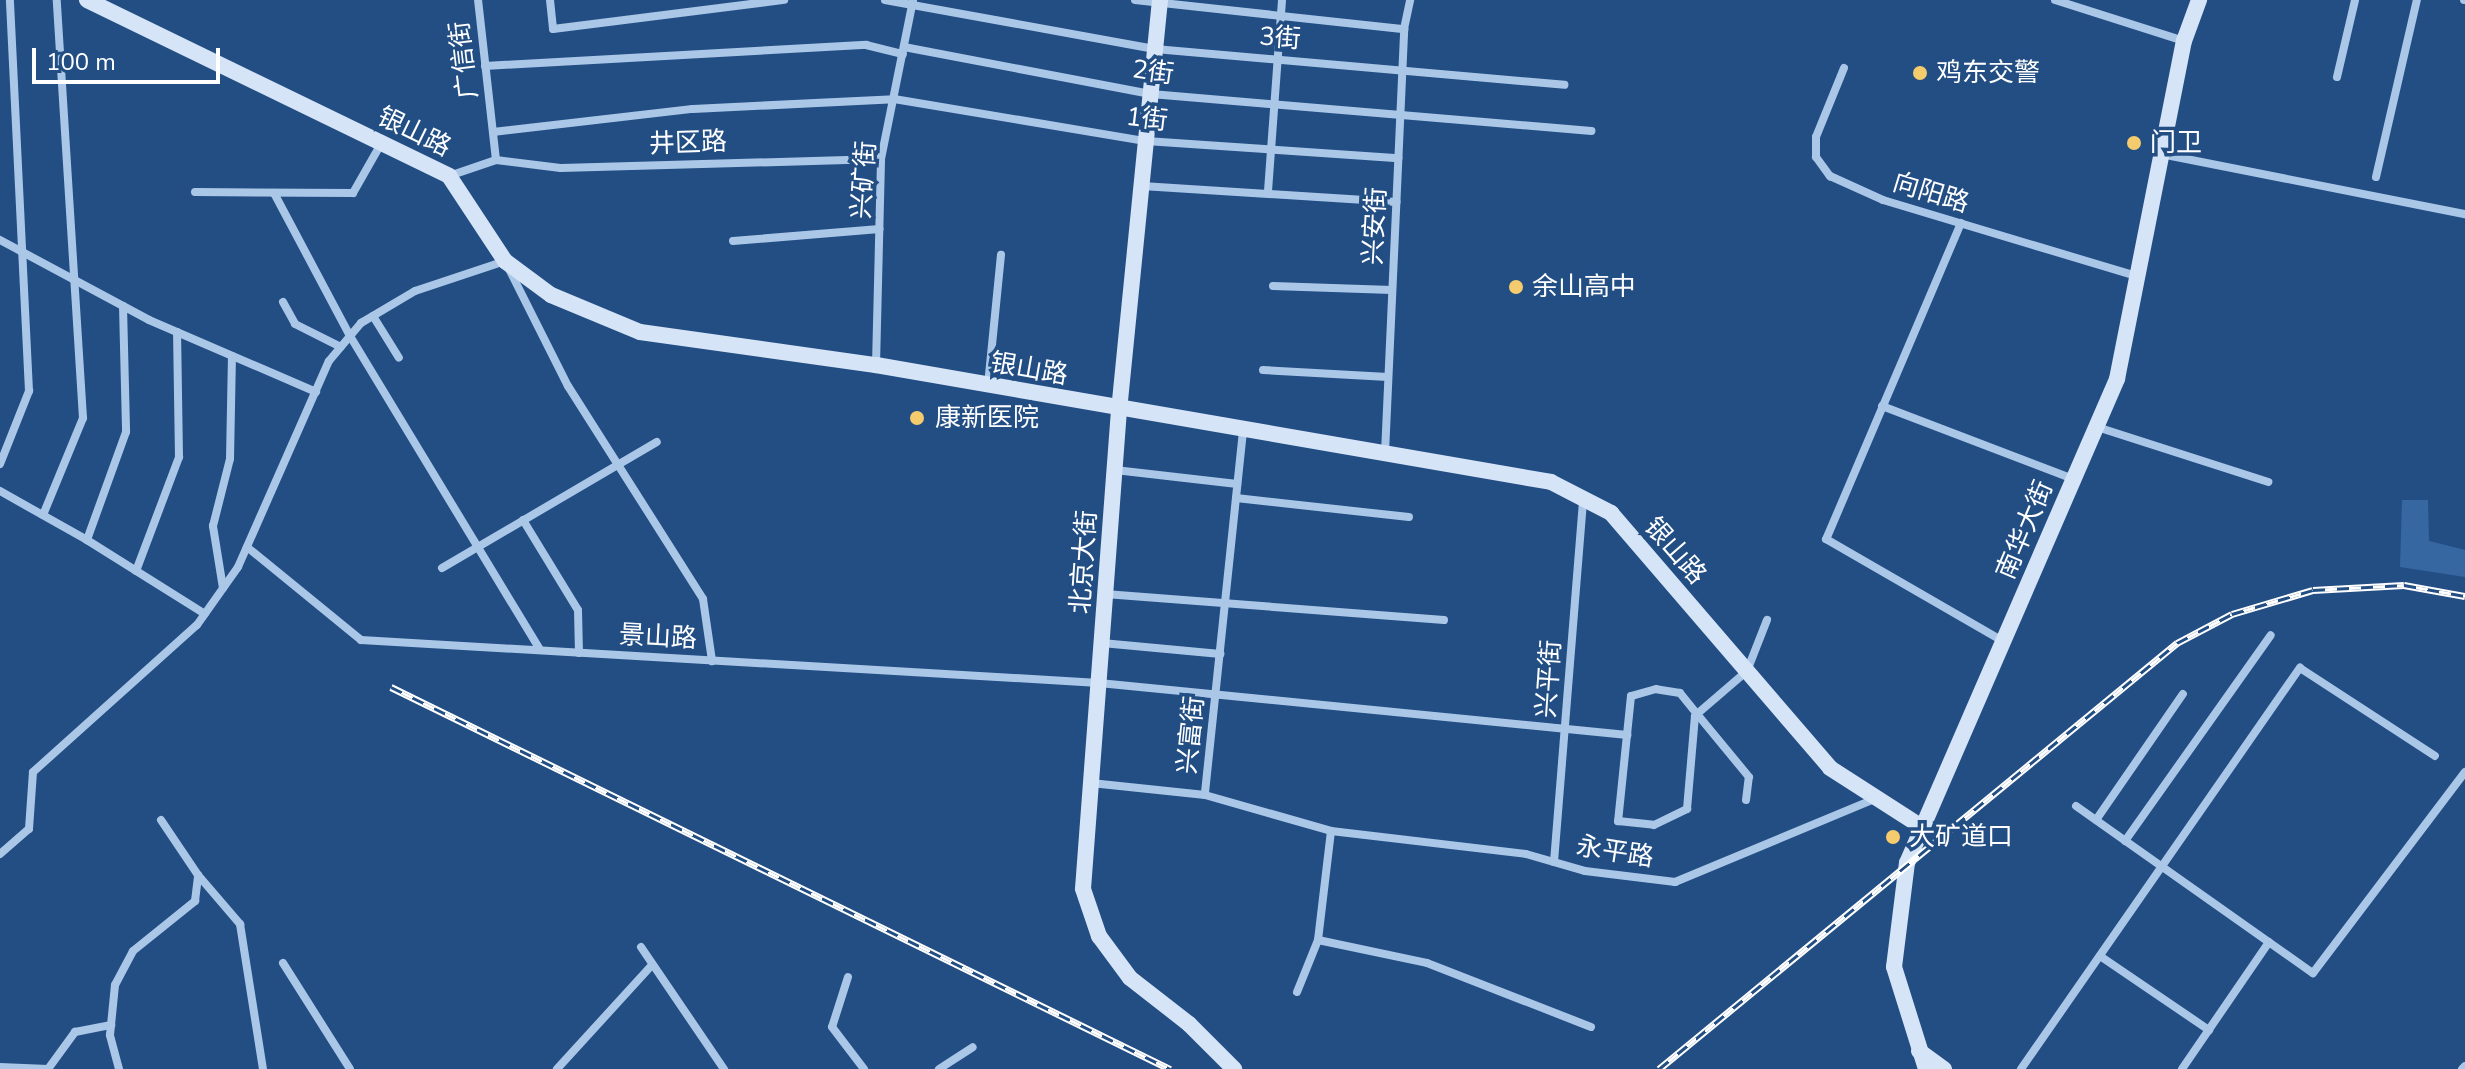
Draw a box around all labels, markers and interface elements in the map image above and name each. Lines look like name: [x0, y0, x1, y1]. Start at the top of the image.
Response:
street label: 广信街: [444, 19, 484, 101]
street label: 3街: [1258, 21, 1302, 55]
scale bar: [36, 32, 224, 82]
text: 100 m: [46, 46, 116, 78]
street label: 2街: [1130, 54, 1176, 90]
place label: 鸡东交警: [1936, 57, 2040, 89]
marker: 鸡东交警: [1911, 64, 1929, 82]
street label: 银山路: [372, 101, 456, 163]
street label: 1街: [1124, 101, 1170, 137]
street label: 井区路: [648, 126, 728, 160]
place label: 门卫: [2150, 127, 2202, 159]
marker: 门卫: [2125, 134, 2143, 152]
street label: 兴矿街: [846, 140, 882, 220]
street label: 向阳路: [1889, 167, 1973, 219]
street label: 兴安街: [1357, 186, 1393, 266]
place label: 余山高中: [1532, 271, 1636, 303]
marker: 余山高中: [1507, 278, 1525, 296]
street label: 银山路: [988, 347, 1070, 391]
place label: 康新医院: [935, 402, 1039, 434]
marker: 康新医院: [906, 407, 928, 429]
street label: 南华大街: [1990, 476, 2060, 584]
street label: 北京大街: [1065, 509, 1103, 615]
street label: 银山路: [1638, 511, 1712, 591]
street label: 景山路: [618, 619, 698, 655]
street label: 兴平街: [1531, 639, 1567, 719]
street label: 兴富街: [1171, 695, 1211, 775]
place label: 大矿道口: [1909, 821, 2013, 853]
marker: 大矿道口: [1884, 828, 1902, 846]
street label: 永平路: [1574, 830, 1656, 874]

